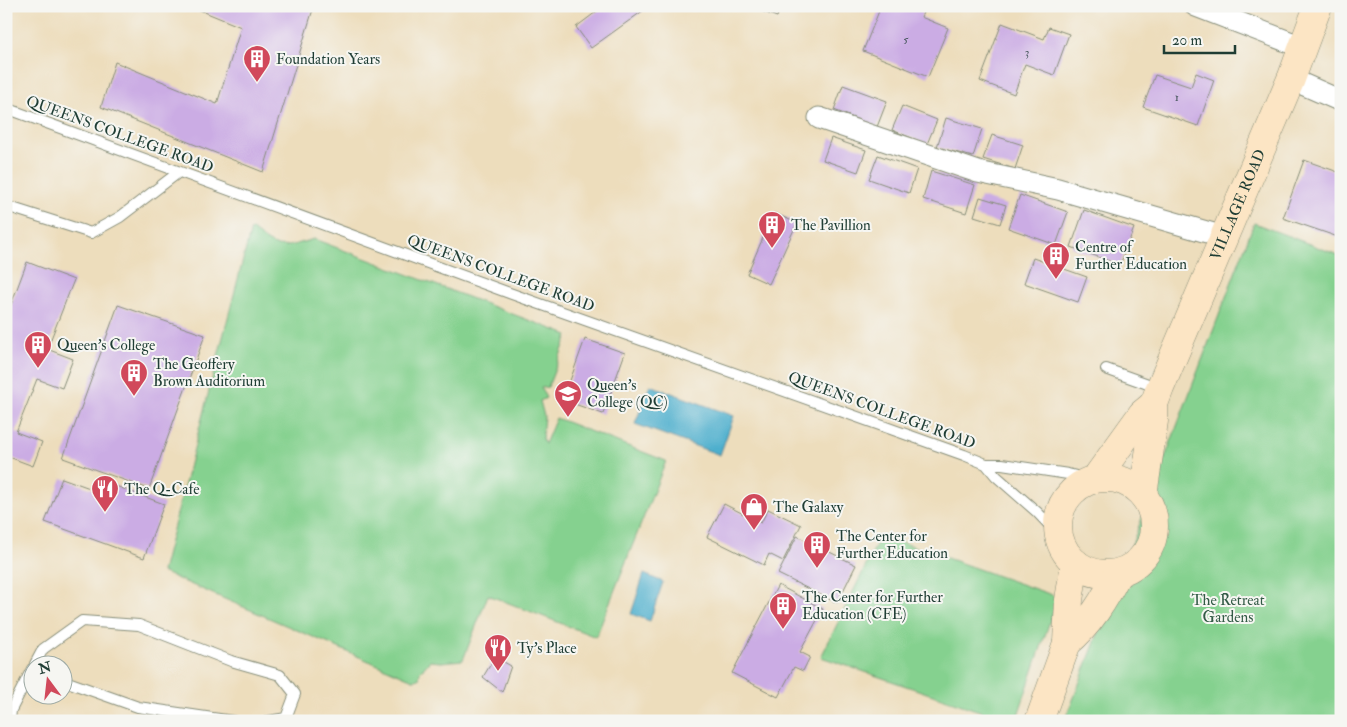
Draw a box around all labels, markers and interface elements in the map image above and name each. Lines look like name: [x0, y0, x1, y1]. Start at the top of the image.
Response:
scale bar: [1164, 22, 1236, 54]
text: 20 m: [1172, 31, 1202, 50]
house number: 5: [903, 32, 909, 47]
building icon: Foundation Years: [242, 44, 272, 83]
house number: 3: [1025, 45, 1029, 60]
place label: Foundation Years: [276, 50, 380, 69]
house number: 1: [1175, 90, 1179, 105]
street label: QUEENS COLLEGE ROAD: [24, 92, 216, 177]
street label: VILLAGE ROAD: [1206, 146, 1270, 263]
building icon: The Pavillion: [757, 210, 787, 249]
place label: The Pavillion: [791, 216, 871, 235]
street label: QUEENS COLLEGE ROAD: [405, 231, 597, 316]
place label: Centre of Further Education: [1075, 238, 1187, 274]
building icon: Centre of Further Education: [1041, 241, 1071, 280]
building icon: Queen's College: [23, 330, 53, 369]
place label: Queen's College: [57, 336, 155, 355]
place label: The Geoffery Brown Auditorium: [153, 355, 265, 391]
building icon: The Geoffery Brown Auditorium: [119, 358, 149, 397]
street label: QUEENS COLLEGE ROAD: [786, 368, 978, 453]
place label: Queen's College (QC): [587, 376, 668, 412]
school or university icon: Queen's College (QC): [553, 379, 583, 418]
restaurant icon: The Q-Cafe: [90, 474, 120, 513]
place label: The Q-Cafe: [124, 480, 200, 499]
shop icon: The Galaxy: [739, 492, 769, 531]
place label: The Galaxy: [773, 498, 844, 517]
place label: The Center for Further Education: [836, 527, 948, 563]
building icon: The Center for Further Education: [802, 530, 832, 569]
place label: The Center for Further Education (CFE): [802, 588, 943, 624]
building icon: The Center for Further Education (CFE): [768, 591, 798, 630]
park label: The Retreat Gardens: [1191, 591, 1265, 627]
restaurant icon: Ty's Place: [483, 633, 513, 672]
place label: Ty's Place: [517, 639, 577, 658]
north arrow: [22, 654, 72, 704]
text: N: [36, 658, 53, 678]

